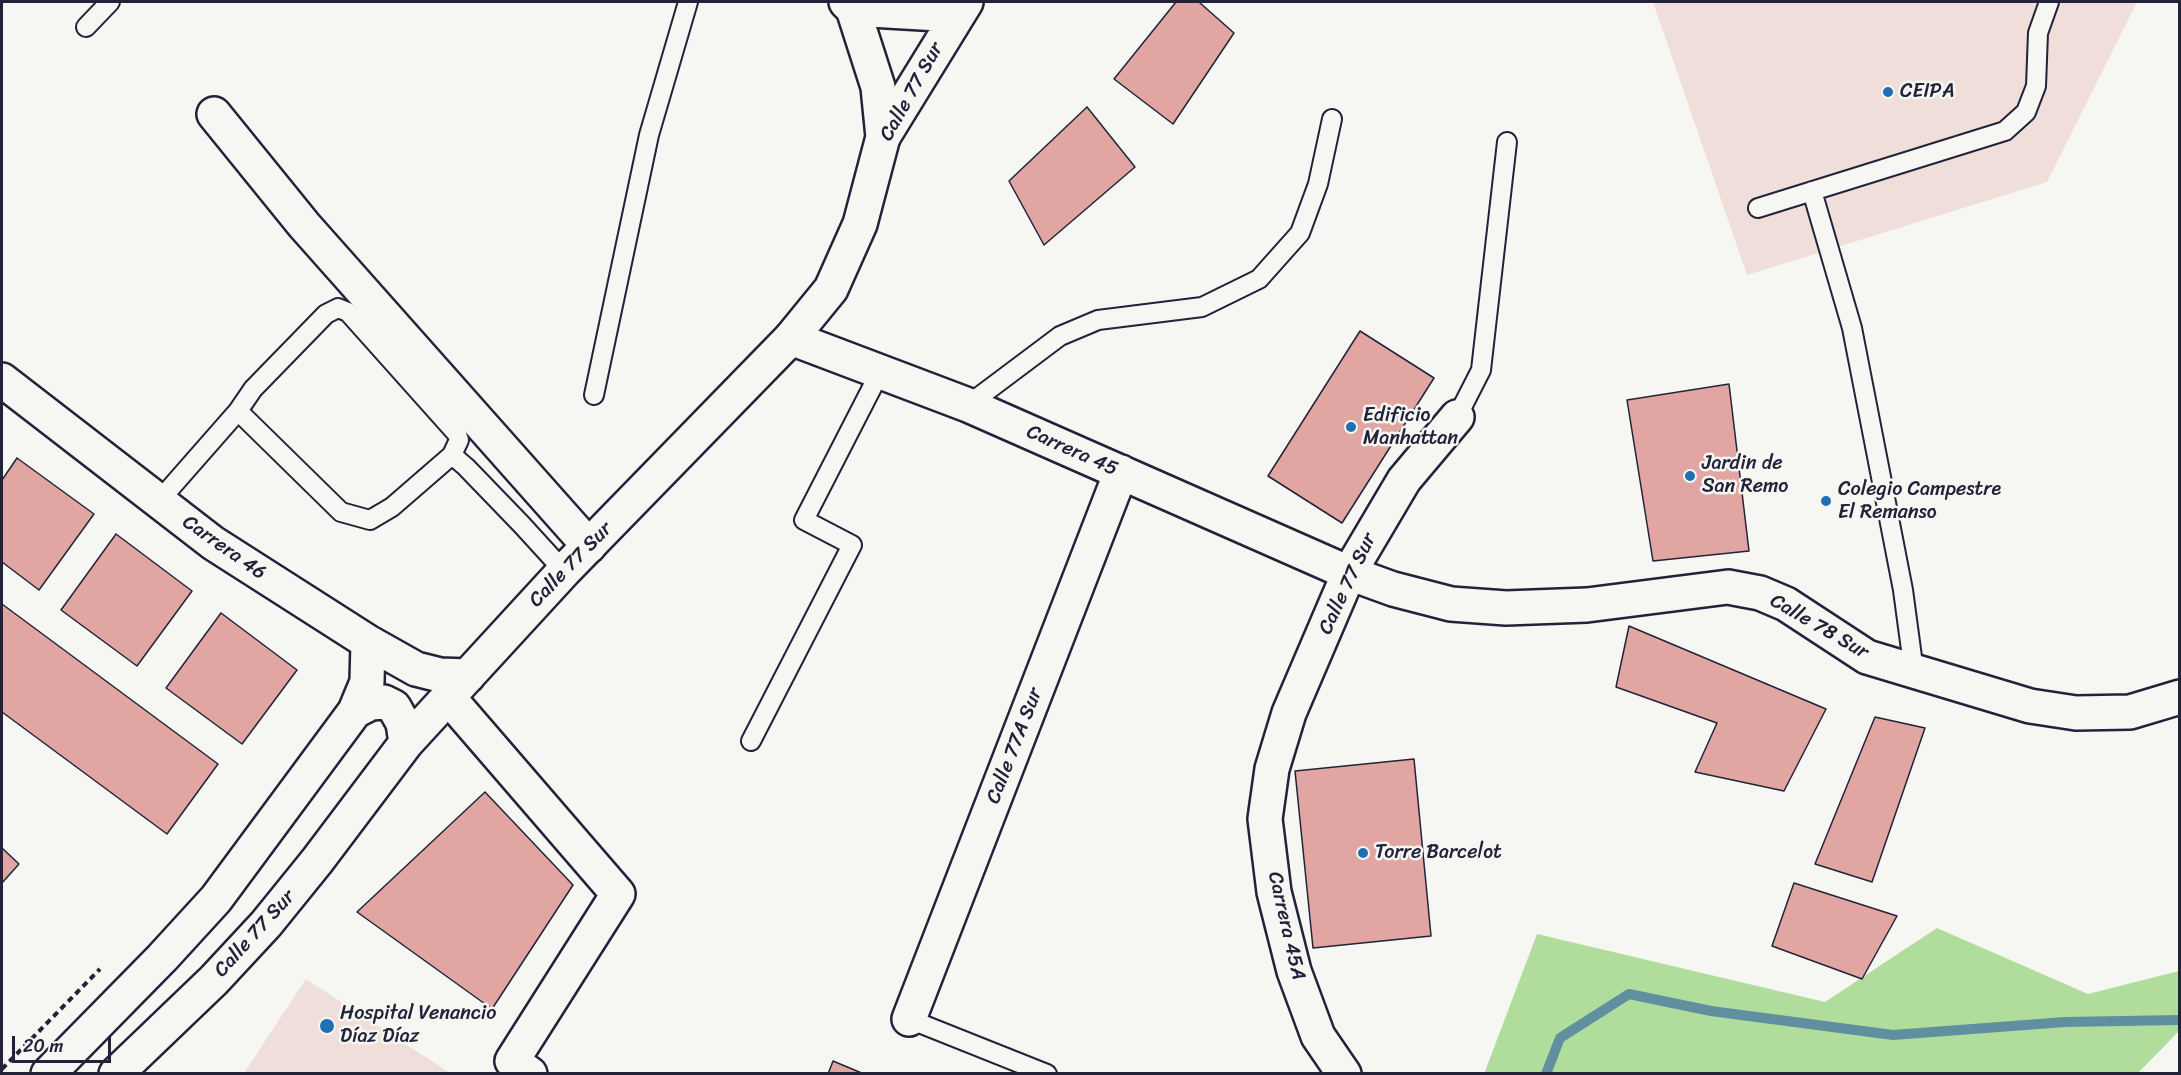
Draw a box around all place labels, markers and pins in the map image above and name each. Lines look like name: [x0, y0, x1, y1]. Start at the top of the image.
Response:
place label: CEIPA: [1900, 80, 1954, 104]
marker: CEIPA: [1881, 85, 1895, 99]
place label: Edificio Manhattan: [1363, 404, 1458, 451]
marker: Edificio Manhattan: [1344, 420, 1358, 434]
place label: Jardin de San Remo: [1702, 452, 1789, 499]
marker: Jardin de San Remo: [1683, 469, 1697, 483]
place label: Colegio Campestre El Remanso: [1838, 478, 2001, 525]
marker: Colegio Campestre El Remanso: [1819, 494, 1833, 508]
place label: Torre Barcelot: [1375, 841, 1502, 865]
marker: Torre Barcelot: [1356, 846, 1370, 860]
place label: Hospital Venancio Díaz Díaz: [340, 1002, 496, 1049]
marker: Hospital Venancio Díaz Díaz: [318, 1017, 336, 1035]

